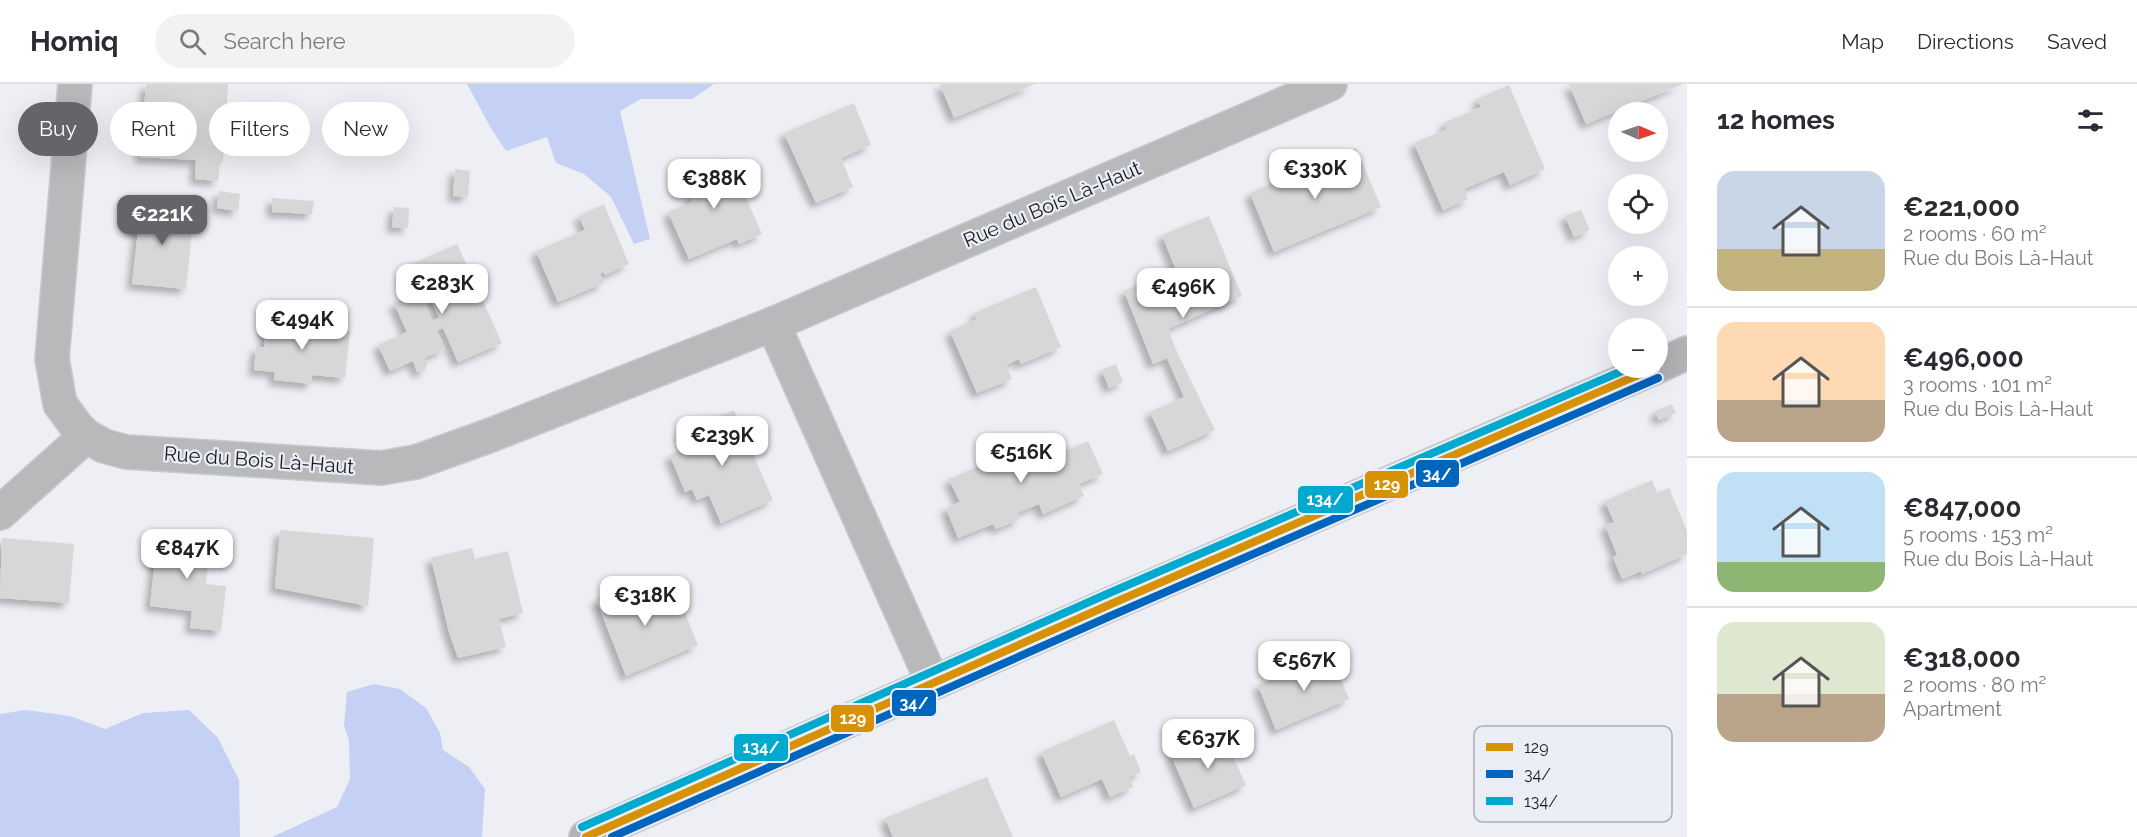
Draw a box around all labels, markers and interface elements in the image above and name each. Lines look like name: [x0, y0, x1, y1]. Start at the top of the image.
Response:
search box: [155, 14, 575, 68]
text: Homiq: [30, 25, 119, 58]
icon: search: [176, 25, 209, 58]
text: Search here: [224, 28, 346, 54]
text: Map: [1841, 29, 1884, 54]
text: Directions: [1917, 29, 2014, 54]
text: Saved: [2047, 29, 2107, 54]
chip: Buy: [18, 102, 98, 156]
chip: Rent: [110, 102, 197, 156]
chip: Filters: [209, 102, 310, 156]
chip: New: [322, 102, 409, 156]
north arrow: [1608, 102, 1668, 162]
map controls: [1608, 102, 1668, 378]
icon: filters: [2074, 104, 2107, 137]
text: 12 homes: [1717, 105, 1835, 135]
pin: €330K: [1273, 149, 1357, 200]
street label: Rue du Bois Là-Haut: [960, 156, 1145, 252]
text: €330K: [1283, 156, 1347, 180]
pin: €388K: [672, 159, 756, 210]
text: €388K: [682, 166, 746, 190]
button: locate: [1608, 174, 1668, 234]
text: €221,000: [1903, 192, 2020, 222]
pin: €221K: [120, 195, 204, 246]
icon: home: [1765, 195, 1837, 267]
text: €221K: [131, 202, 193, 226]
text: 2 rooms · 60 m²: [1903, 222, 2047, 246]
button: +: [1608, 246, 1668, 306]
text: Rue du Bois Là-Haut: [1903, 246, 2094, 270]
pin: €283K: [400, 264, 484, 315]
pin: €496K: [1141, 268, 1225, 319]
text: €283K: [410, 271, 474, 295]
text: €496K: [1151, 275, 1215, 299]
pin: €494K: [260, 300, 344, 351]
text: €494K: [270, 307, 334, 331]
button: −: [1608, 318, 1668, 378]
text: €496,000: [1903, 343, 2024, 373]
icon: home: [1765, 346, 1837, 418]
text: 3 rooms · 101 m²: [1903, 373, 2052, 397]
text: Rue du Bois Là-Haut: [1903, 397, 2094, 421]
pin: €239K: [680, 416, 764, 467]
text: €239K: [690, 423, 754, 447]
pin: €516K: [979, 433, 1063, 484]
text: €516K: [990, 440, 1052, 464]
street label: Rue du Bois Là-Haut: [163, 441, 355, 479]
line badge: 34/: [1415, 459, 1460, 488]
text: 34/: [1422, 465, 1452, 484]
line badge: 129: [1364, 470, 1409, 499]
text: 129: [1374, 475, 1400, 494]
line badge: 134/: [1297, 485, 1354, 514]
text: 134/: [1306, 490, 1344, 509]
text: €847,000: [1903, 493, 2021, 523]
icon: home: [1765, 496, 1837, 568]
text: 5 rooms · 153 m²: [1903, 523, 2053, 547]
pin: €847K: [145, 529, 229, 580]
text: €847K: [155, 536, 219, 560]
text: Rue du Bois Là-Haut: [1903, 547, 2094, 571]
pin: €318K: [603, 576, 687, 627]
text: €318K: [614, 583, 676, 607]
pin: €567K: [1262, 641, 1346, 692]
text: €318,000: [1903, 643, 2021, 673]
icon: home: [1765, 646, 1837, 718]
text: €567K: [1272, 648, 1336, 672]
text: 2 rooms · 80 m²: [1903, 673, 2046, 697]
line badge: 34/: [891, 689, 937, 717]
text: 34/: [899, 694, 929, 713]
text: Apartment: [1903, 697, 2002, 721]
line badge: 129: [830, 704, 875, 733]
text: 129: [840, 709, 866, 728]
pin: €637K: [1166, 719, 1250, 770]
text: €637K: [1176, 726, 1240, 750]
legend: [1474, 726, 1672, 822]
line badge: 134/: [733, 733, 789, 762]
text: 134/: [742, 738, 780, 757]
text: 129: [1524, 738, 1549, 757]
text: 34/: [1524, 765, 1551, 784]
text: 134/: [1524, 792, 1558, 811]

